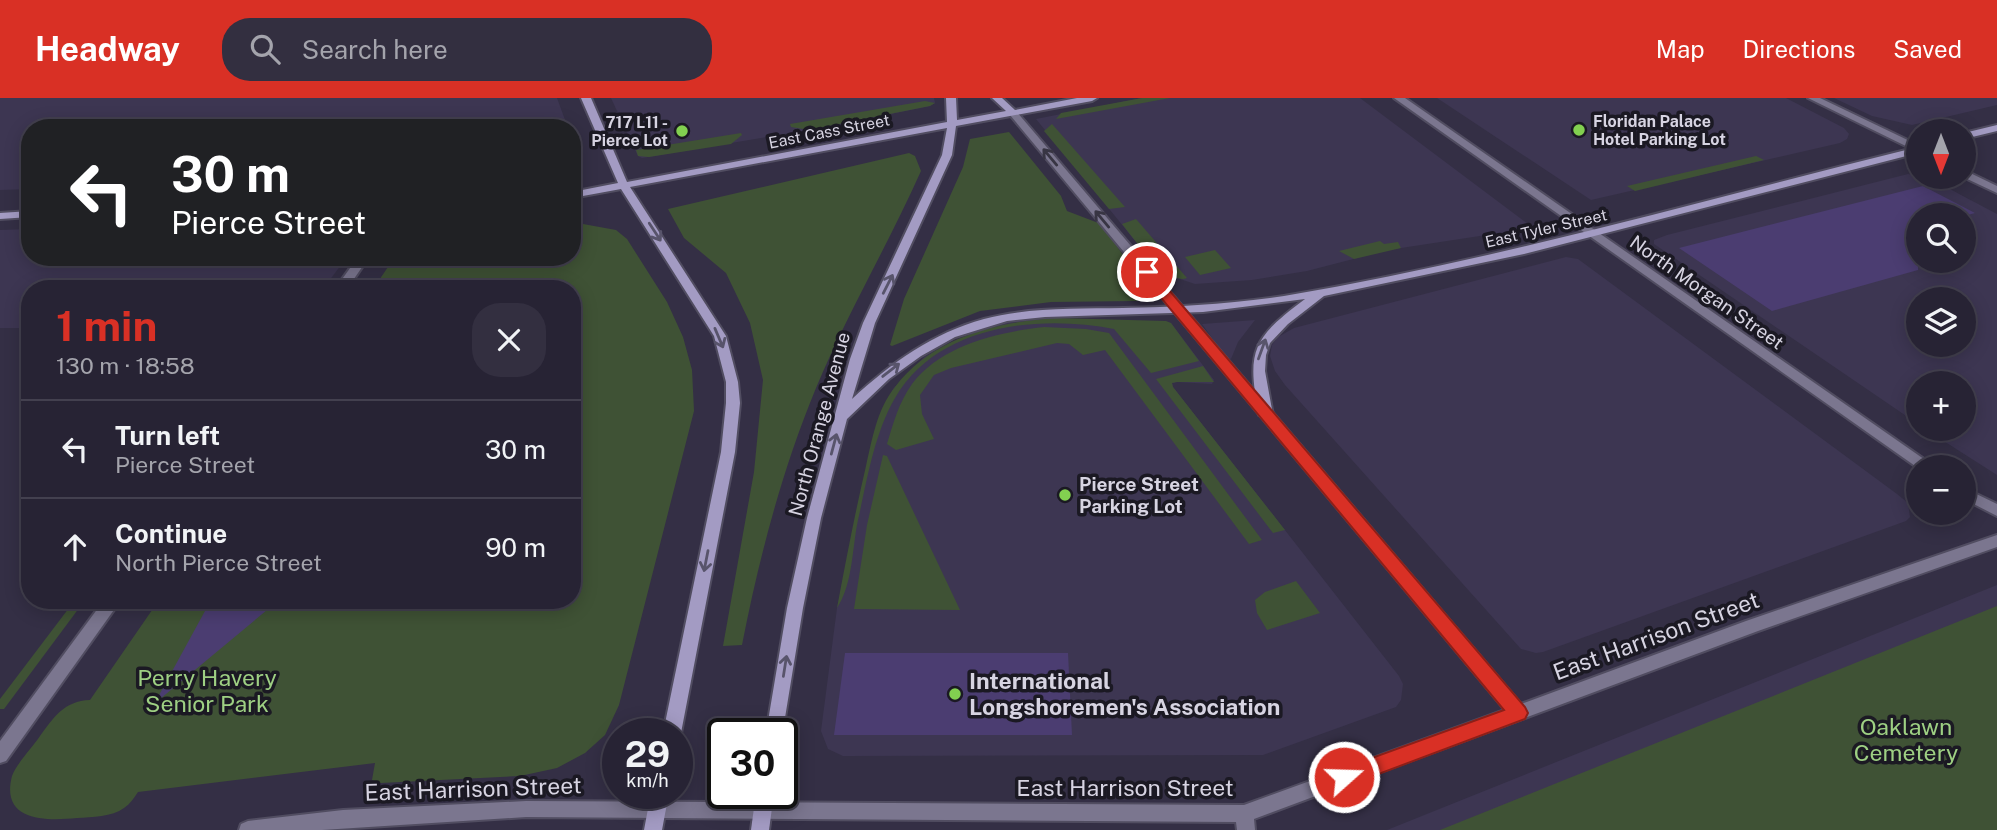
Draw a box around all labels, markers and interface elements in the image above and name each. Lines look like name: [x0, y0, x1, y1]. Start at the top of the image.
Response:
search box: [222, 18, 712, 81]
text: Headway: [35, 30, 180, 68]
icon: search: [246, 30, 284, 68]
text: Search here: [302, 34, 448, 65]
text: Map: [1656, 35, 1705, 63]
text: Directions: [1743, 35, 1855, 63]
text: Saved: [1893, 35, 1962, 63]
street label: East Cass Street: [767, 110, 891, 153]
place label: Floridan Palace Hotel Parking Lot: [1593, 112, 1726, 149]
place label: 717 L11 - Pierce Lot: [591, 113, 668, 150]
north arrow: [1906, 119, 1976, 189]
map controls: [1906, 119, 1976, 525]
marker: Floridan Palace Hotel Parking Lot: [1571, 122, 1587, 138]
marker: 717 L11 - Pierce Lot: [674, 123, 690, 139]
text: 30 m: [171, 145, 290, 203]
icon: left: [56, 147, 147, 238]
one-way arrow: [1042, 148, 1058, 166]
button: search: [1906, 203, 1976, 273]
text: Pierce Street: [171, 204, 366, 241]
street label: East Tyler Street: [1483, 205, 1609, 252]
one-way arrow: [1094, 210, 1110, 228]
one-way arrow: [648, 222, 662, 242]
street label: North Morgan Street: [1626, 231, 1788, 353]
pin: [1117, 242, 1177, 302]
icon: arrive: [1128, 253, 1166, 291]
one-way arrow: [882, 274, 896, 295]
button: layers: [1906, 287, 1976, 357]
text: 1 min: [56, 301, 157, 350]
button: close: [472, 303, 546, 377]
one-way arrow: [713, 327, 726, 348]
street label: North Orange Avenue: [784, 330, 854, 518]
one-way arrow: [1257, 339, 1269, 360]
text: 130 m · 18:58: [56, 352, 195, 379]
one-way arrow: [881, 363, 899, 378]
button: +: [1906, 371, 1976, 441]
text: Turn left: [115, 420, 220, 451]
icon: left: [56, 430, 94, 468]
one-way arrow: [828, 433, 841, 456]
text: 30 m: [485, 434, 546, 465]
text: Pierce Street: [115, 451, 255, 478]
button: −: [1906, 455, 1976, 525]
place label: Pierce Street Parking Lot: [1079, 473, 1199, 517]
marker: Pierce Street Parking Lot: [1057, 487, 1073, 503]
text: Continue: [115, 518, 227, 549]
icon: ahead: [56, 528, 94, 566]
text: 90 m: [485, 532, 546, 563]
text: North Pierce Street: [115, 549, 322, 576]
one-way arrow: [699, 549, 713, 572]
street label: East Harrison Street: [1549, 586, 1763, 685]
one-way arrow: [779, 655, 792, 678]
park label: Perry Havery Senior Park: [137, 664, 277, 717]
place label: International Longshoremen's Association: [969, 667, 1280, 720]
marker: International Longshoremen's Association: [947, 686, 963, 702]
park label: Oaklawn Cemetery: [1854, 713, 1958, 766]
speed limit sign: 30: [707, 718, 798, 809]
text: 29: [625, 734, 670, 775]
position arrow: [1307, 740, 1381, 814]
text: km/h: [626, 770, 669, 791]
street label: East Harrison Street: [364, 771, 582, 806]
street label: East Harrison Street: [1016, 774, 1234, 801]

